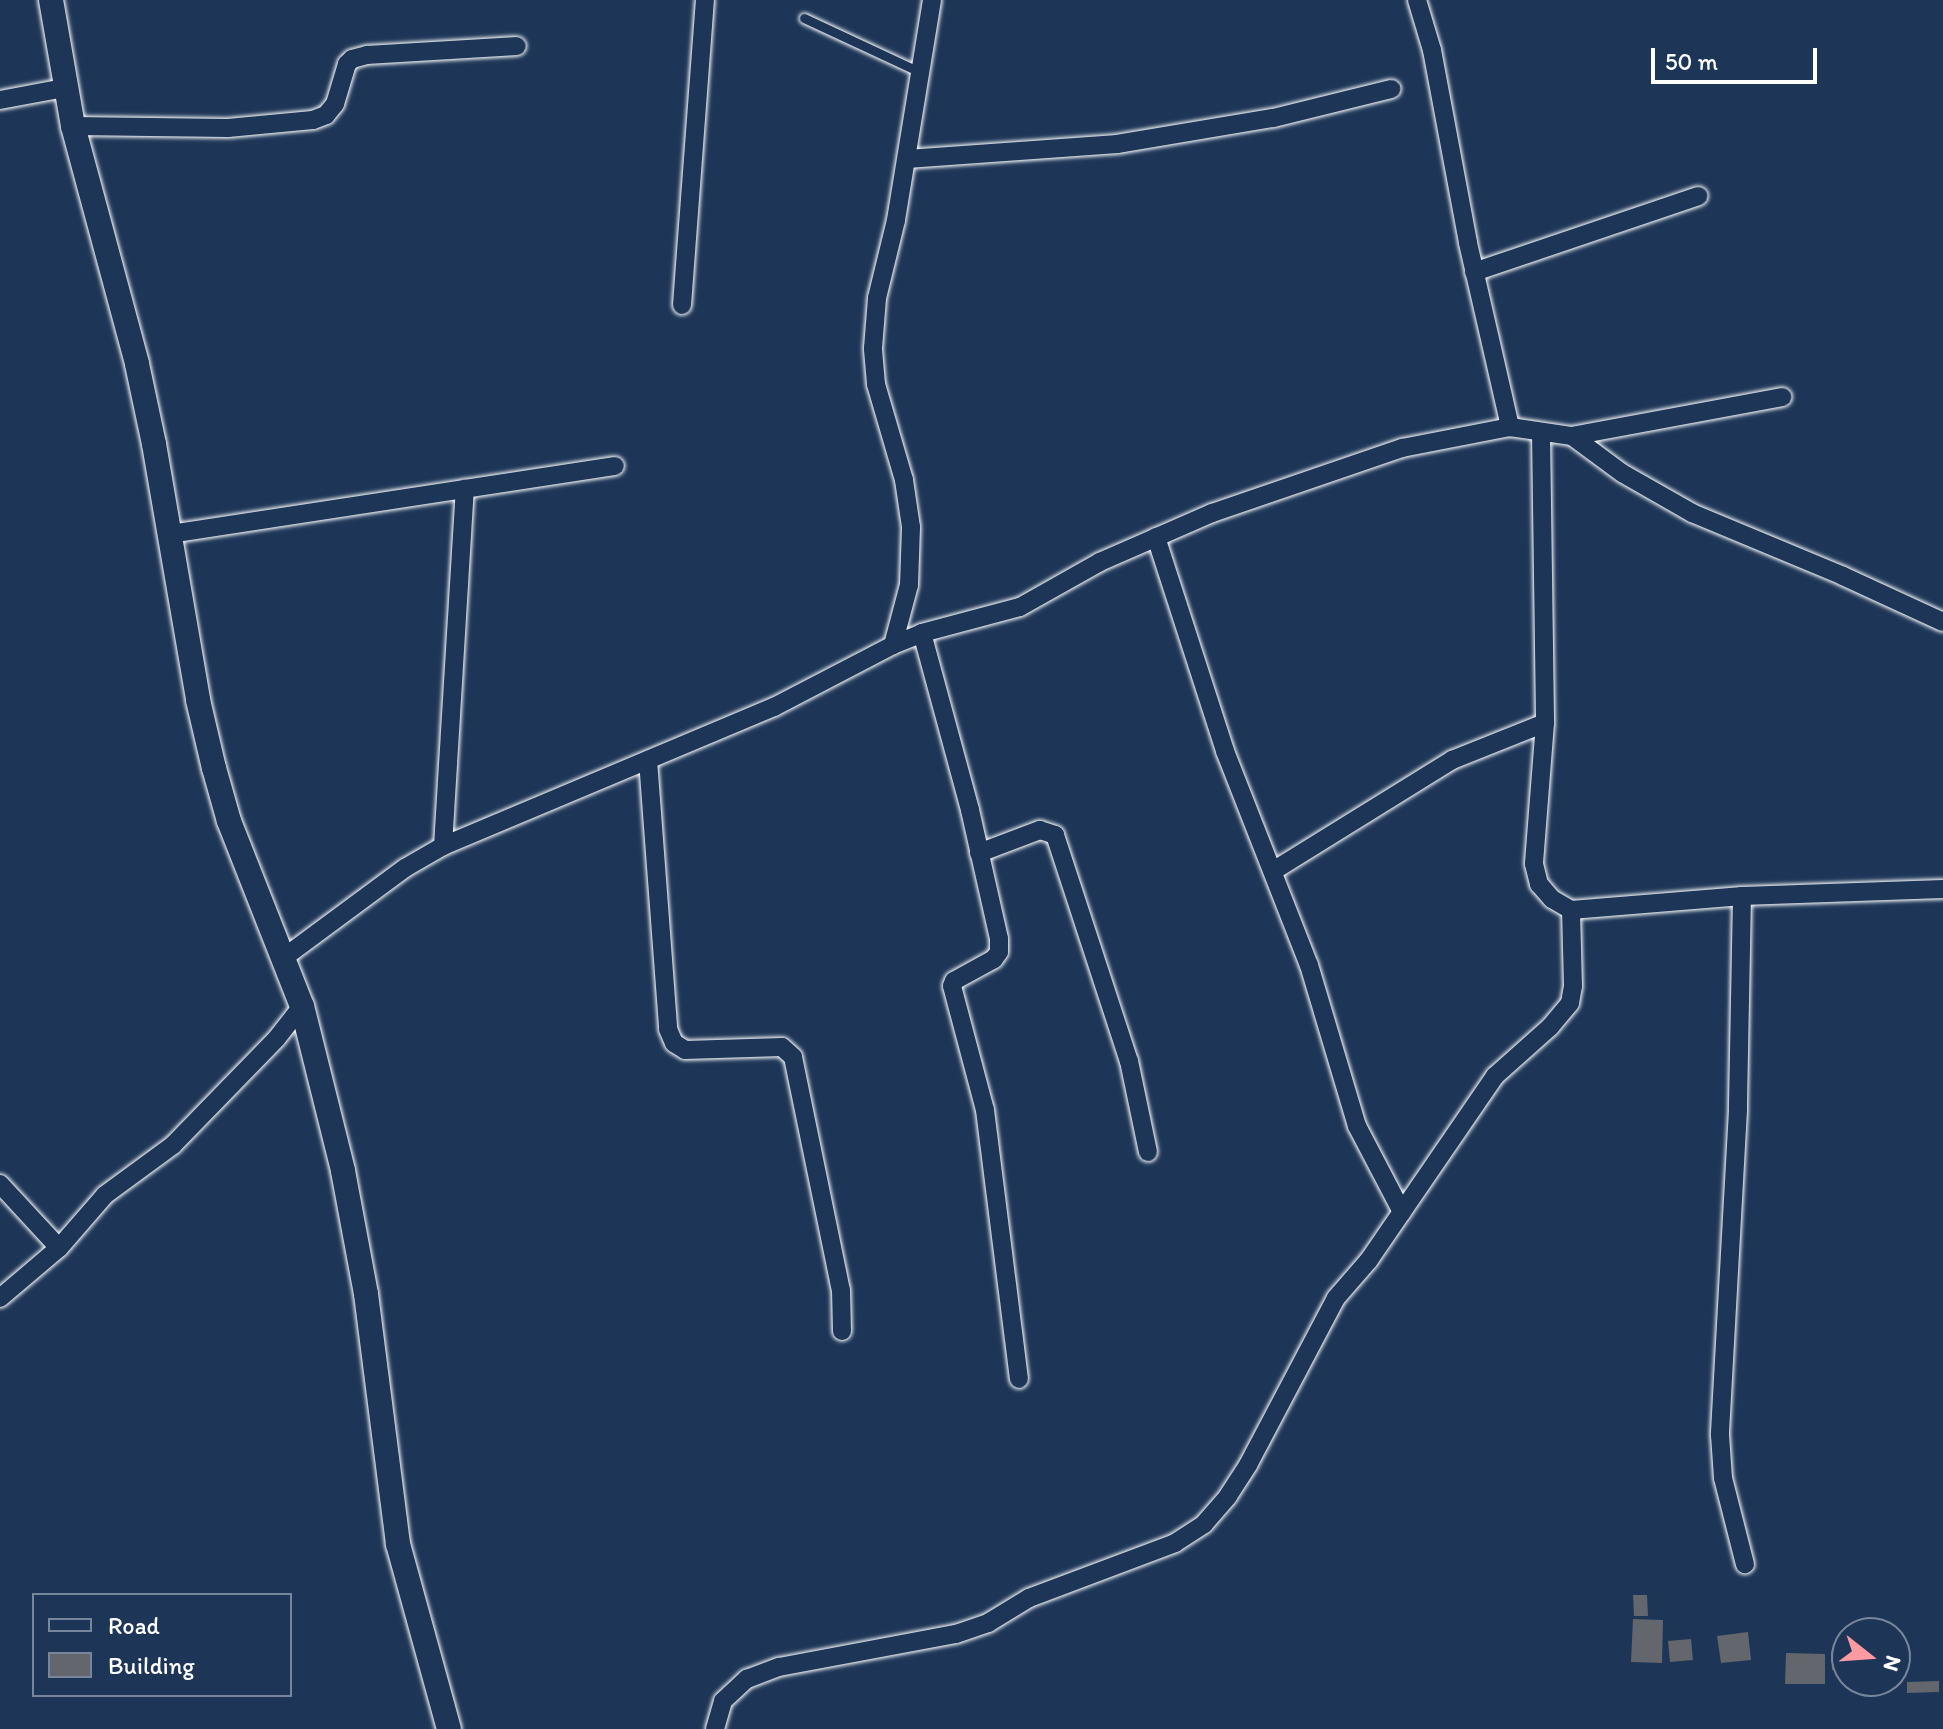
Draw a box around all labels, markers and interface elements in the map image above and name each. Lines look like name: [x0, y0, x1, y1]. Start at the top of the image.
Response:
scale bar: [1655, 32, 1821, 82]
text: 50 m: [1665, 47, 1718, 76]
legend: [32, 1593, 292, 1697]
text: Road: [108, 1611, 160, 1640]
north arrow: [1831, 1617, 1911, 1697]
text: Building: [108, 1651, 195, 1680]
text: N: [1877, 1653, 1908, 1675]

